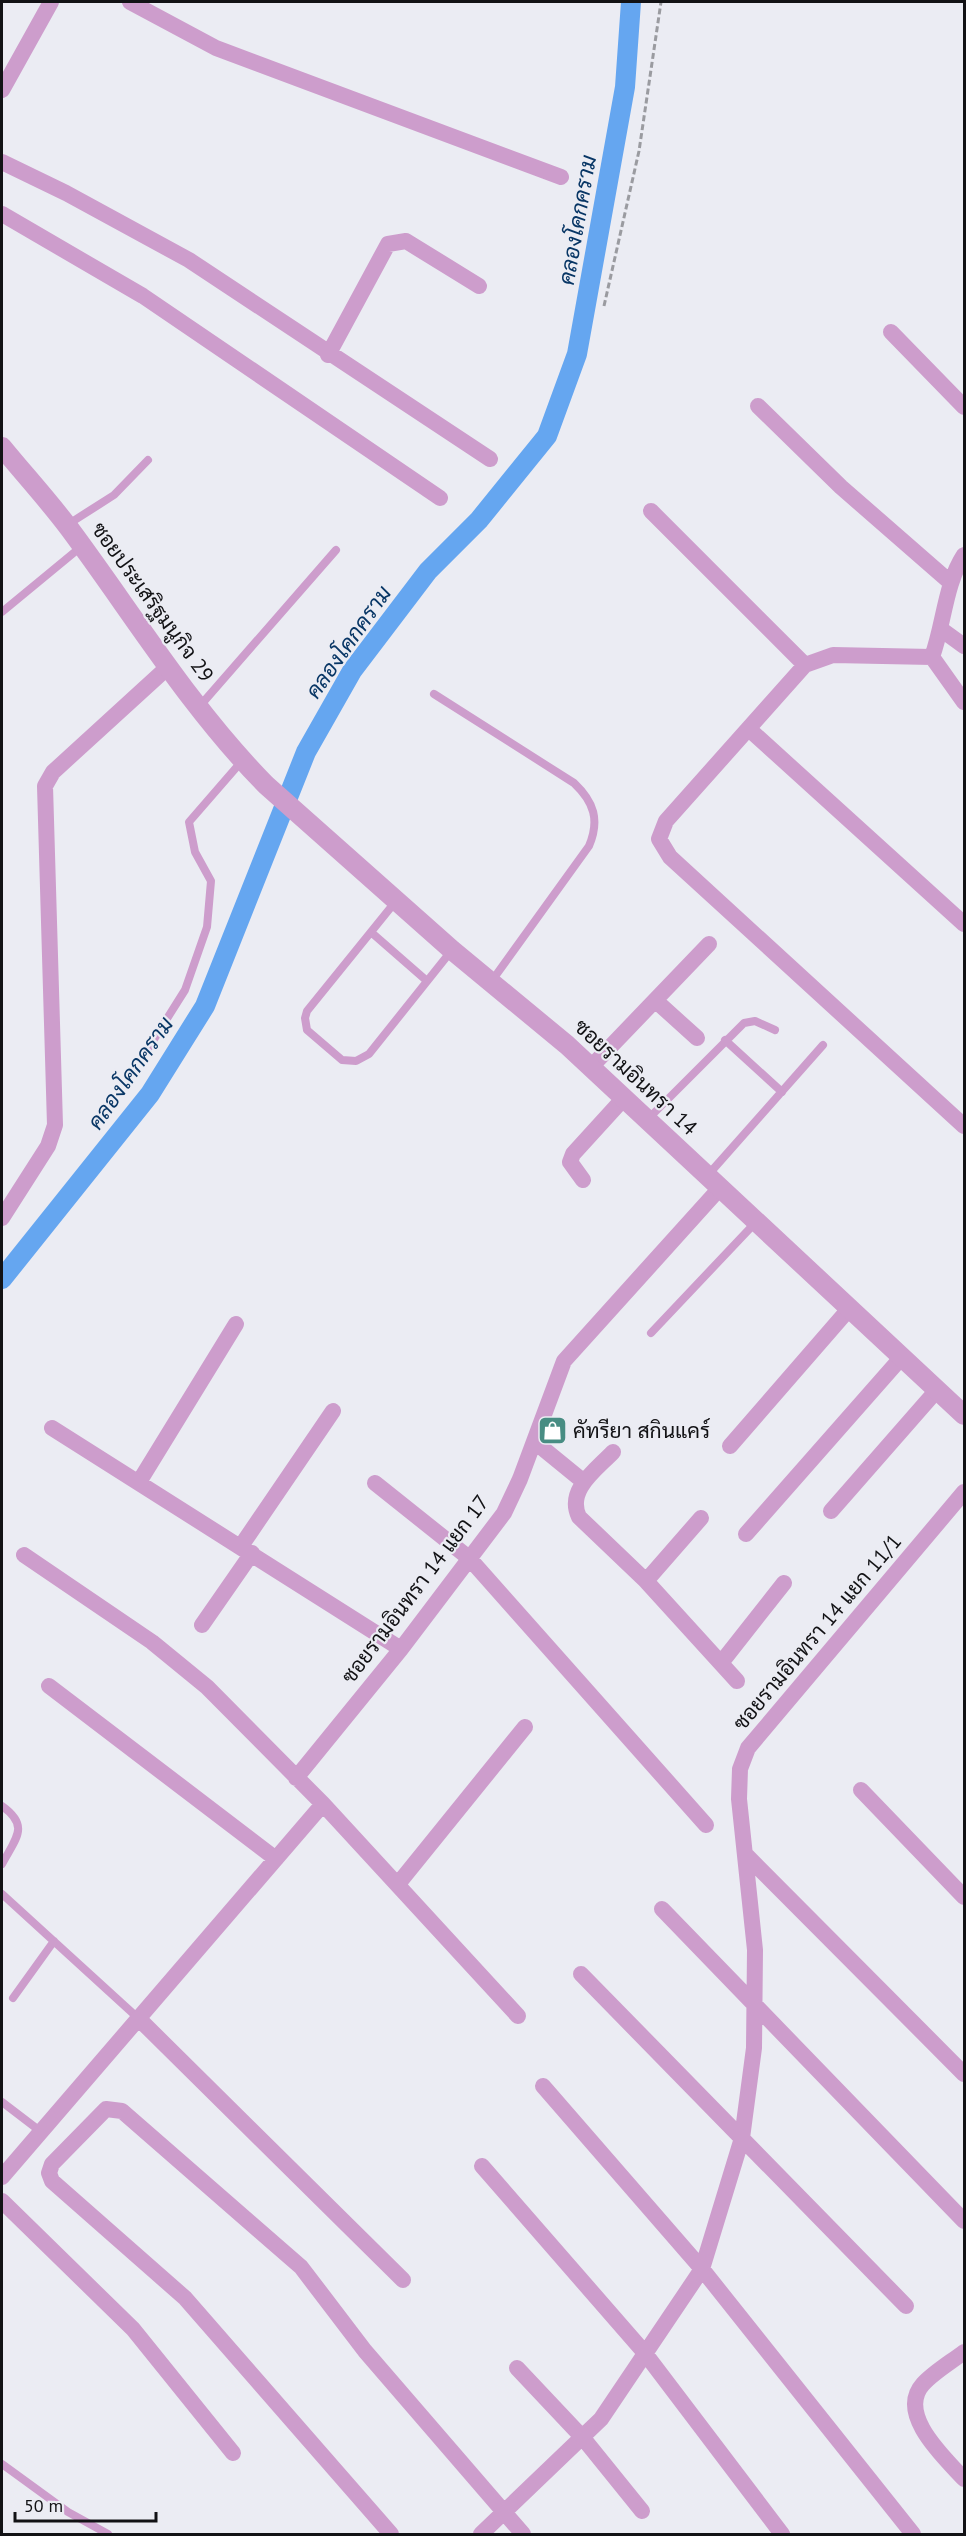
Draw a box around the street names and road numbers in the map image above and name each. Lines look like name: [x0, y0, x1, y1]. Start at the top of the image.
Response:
street label: ซอยประเสริฐมนูกิจ 29: [84, 517, 220, 688]
street label: ซอยรามอินทรา 14: [569, 1013, 703, 1141]
street label: ซอยรามอินทรา 14 แยก 17: [335, 1489, 495, 1689]
street label: ซอยรามอินทรา 14 แยก 11/1: [727, 1528, 907, 1736]

